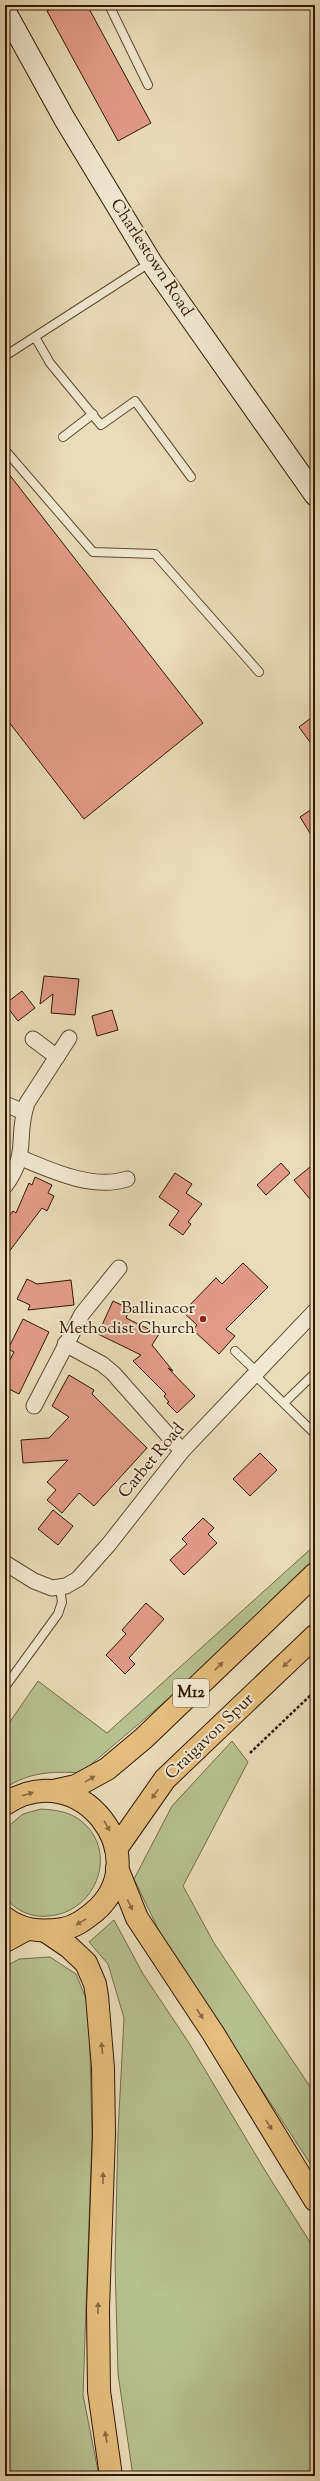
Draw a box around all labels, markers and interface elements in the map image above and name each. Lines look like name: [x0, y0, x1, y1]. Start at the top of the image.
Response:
street label: Charlestown Road: [104, 194, 198, 322]
place label: Ballinacor Methodist Church: [59, 1297, 196, 1341]
marker: Ballinacor Methodist Church: [198, 1314, 208, 1324]
street label: Carbet Road: [113, 1418, 191, 1504]
one-way arrow: [282, 1658, 292, 1668]
one-way arrow: [214, 1661, 224, 1671]
road number: M12: [173, 1679, 209, 1707]
street label: Craigavon Spur: [160, 1688, 260, 1786]
one-way arrow: [84, 1776, 96, 1783]
one-way arrow: [151, 1789, 159, 1799]
one-way arrow: [22, 1790, 34, 1796]
one-way arrow: [103, 1820, 110, 1832]
one-way arrow: [127, 1899, 133, 1910]
one-way arrow: [75, 1918, 87, 1925]
one-way arrow: [196, 2009, 204, 2019]
one-way arrow: [98, 2042, 105, 2054]
one-way arrow: [265, 2119, 272, 2131]
one-way arrow: [100, 2171, 106, 2184]
one-way arrow: [95, 2301, 101, 2314]
one-way arrow: [103, 2431, 109, 2444]

